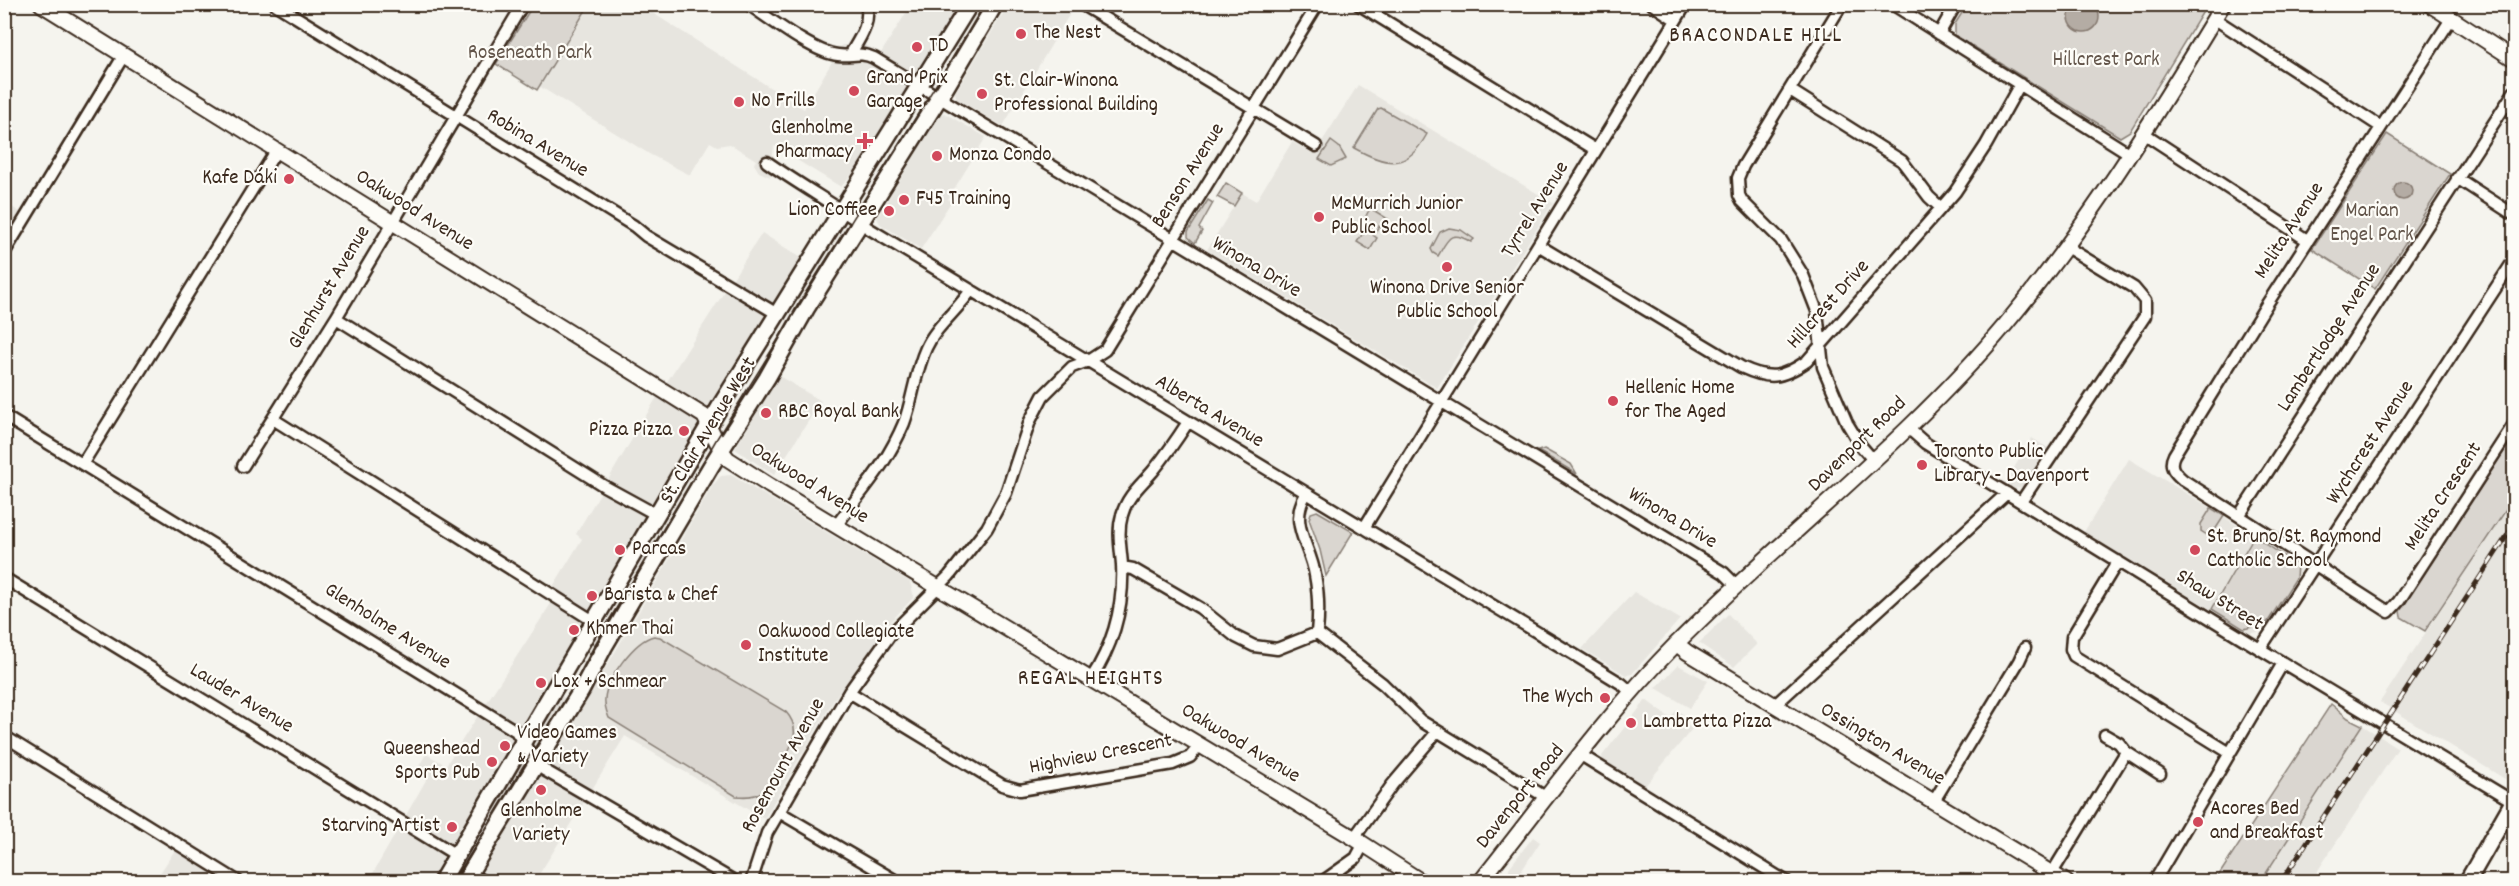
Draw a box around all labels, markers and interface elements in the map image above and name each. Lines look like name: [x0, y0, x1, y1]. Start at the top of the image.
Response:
place label: The Nest: [1033, 19, 1102, 49]
district label: BRACONDALE HILL: [1669, 21, 1843, 52]
marker: The Nest: [1014, 27, 1028, 41]
place label: TD: [929, 32, 948, 62]
park label: Roseneath Park: [468, 39, 592, 69]
marker: TD: [910, 40, 924, 54]
park label: Hillcrest Park: [2052, 46, 2160, 76]
place label: Grand Prix Garage: [866, 64, 948, 118]
place label: St. Clair-Winona Professional Building: [994, 67, 1158, 121]
marker: Grand Prix Garage: [847, 84, 861, 98]
place label: No Frills: [751, 87, 815, 117]
marker: St. Clair-Winona Professional Building: [975, 87, 989, 101]
marker: No Frills: [732, 95, 746, 109]
street label: Robina Avenue: [480, 102, 594, 186]
place label: Glenholme Pharmacy: [771, 114, 853, 168]
street label: Benson Avenue: [1145, 118, 1233, 234]
marker: Glenholme Pharmacy: [858, 134, 872, 148]
place label: Monza Condo: [949, 141, 1052, 171]
marker: Monza Condo: [930, 149, 944, 163]
street label: Tyrrel Avenue: [1494, 156, 1578, 264]
street label: Oakwood Avenue: [349, 163, 479, 259]
place label: Kafe Dáki: [202, 164, 277, 194]
marker: Kafe Dáki: [282, 172, 296, 186]
street label: Melita Avenue: [2247, 177, 2333, 285]
place label: F45 Training: [916, 185, 1011, 215]
place label: McMurrich Junior Public School: [1331, 190, 1463, 244]
marker: F45 Training: [897, 193, 911, 207]
place label: Lion Coffee: [788, 196, 877, 226]
park label: Marian Engel Park: [2330, 197, 2414, 251]
marker: Lion Coffee: [882, 204, 896, 218]
marker: McMurrich Junior Public School: [1312, 210, 1326, 224]
street label: Glenhurst Avenue: [281, 220, 379, 356]
street label: Winona Drive: [1206, 229, 1306, 307]
street label: Hillcrest Drive: [1780, 253, 1878, 357]
street label: Lambertlodge Avenue: [2271, 258, 2389, 418]
marker: Winona Drive Senior Public School: [1440, 260, 1454, 274]
place label: Winona Drive Senior Public School: [1370, 274, 1524, 328]
street label: St. Clair Avenue West: [653, 351, 765, 510]
street label: Alberta Avenue: [1149, 368, 1269, 456]
place label: Hellenic Home for The Aged: [1625, 374, 1735, 428]
street label: Wychcrest Avenue: [2319, 375, 2423, 511]
street label: Davenport Road: [1802, 390, 1914, 500]
marker: Hellenic Home for The Aged: [1606, 394, 1620, 408]
place label: RBC Royal Bank: [778, 398, 899, 428]
marker: RBC Royal Bank: [759, 406, 773, 420]
place label: Pizza Pizza: [589, 416, 673, 446]
marker: Pizza Pizza: [677, 424, 691, 438]
street label: Oakwood Avenue: [744, 436, 874, 532]
street label: Melita Crescent: [2398, 437, 2491, 557]
place label: Toronto Public Library - Davenport: [1934, 438, 2089, 492]
marker: Toronto Public Library - Davenport: [1915, 458, 1929, 472]
street label: Winona Drive: [1622, 480, 1722, 558]
place label: St. Bruno/St. Raymond Catholic School: [2207, 523, 2381, 577]
place label: Parcas: [632, 535, 686, 565]
marker: Parcas: [613, 543, 627, 557]
marker: St. Bruno/St. Raymond Catholic School: [2188, 543, 2202, 557]
street label: Shaw Street: [2169, 562, 2269, 640]
street label: Glenholme Avenue: [318, 576, 456, 678]
place label: Barista & Chef: [604, 581, 718, 611]
marker: Barista & Chef: [585, 589, 599, 603]
place label: Khmer Thai: [586, 615, 673, 645]
place label: Oakwood Collegiate Institute: [758, 618, 914, 672]
marker: Khmer Thai: [567, 623, 581, 637]
marker: Oakwood Collegiate Institute: [739, 638, 753, 652]
street label: Lauder Avenue: [183, 656, 299, 742]
district label: REGAL HEIGHTS: [1018, 664, 1164, 695]
place label: Lox + Schmear: [553, 668, 667, 698]
marker: Lox + Schmear: [534, 676, 548, 690]
place label: The Wych: [1522, 683, 1593, 713]
marker: The Wych: [1598, 691, 1612, 705]
street label: Rosemount Avenue: [734, 693, 834, 839]
street label: Oakwood Avenue: [1174, 696, 1306, 792]
street label: Ossington Avenue: [1814, 696, 1950, 794]
place label: Lambretta Pizza: [1643, 708, 1772, 738]
marker: Lambretta Pizza: [1624, 716, 1638, 730]
place label: Video Games & Variety: [517, 719, 617, 773]
street label: Highview Crescent: [1027, 726, 1175, 784]
place label: Queenshead Sports Pub: [383, 735, 480, 789]
street label: Davenport Road: [1469, 738, 1573, 856]
marker: Video Games & Variety: [498, 739, 512, 753]
marker: Queenshead Sports Pub: [485, 755, 499, 769]
marker: Glenholme Variety: [534, 783, 548, 797]
place label: Acores Bed and Breakfast: [2210, 795, 2324, 849]
place label: Glenholme Variety: [500, 797, 582, 851]
place label: Starving Artist: [322, 812, 440, 842]
marker: Acores Bed and Breakfast: [2191, 815, 2205, 829]
marker: Starving Artist: [445, 820, 459, 834]

